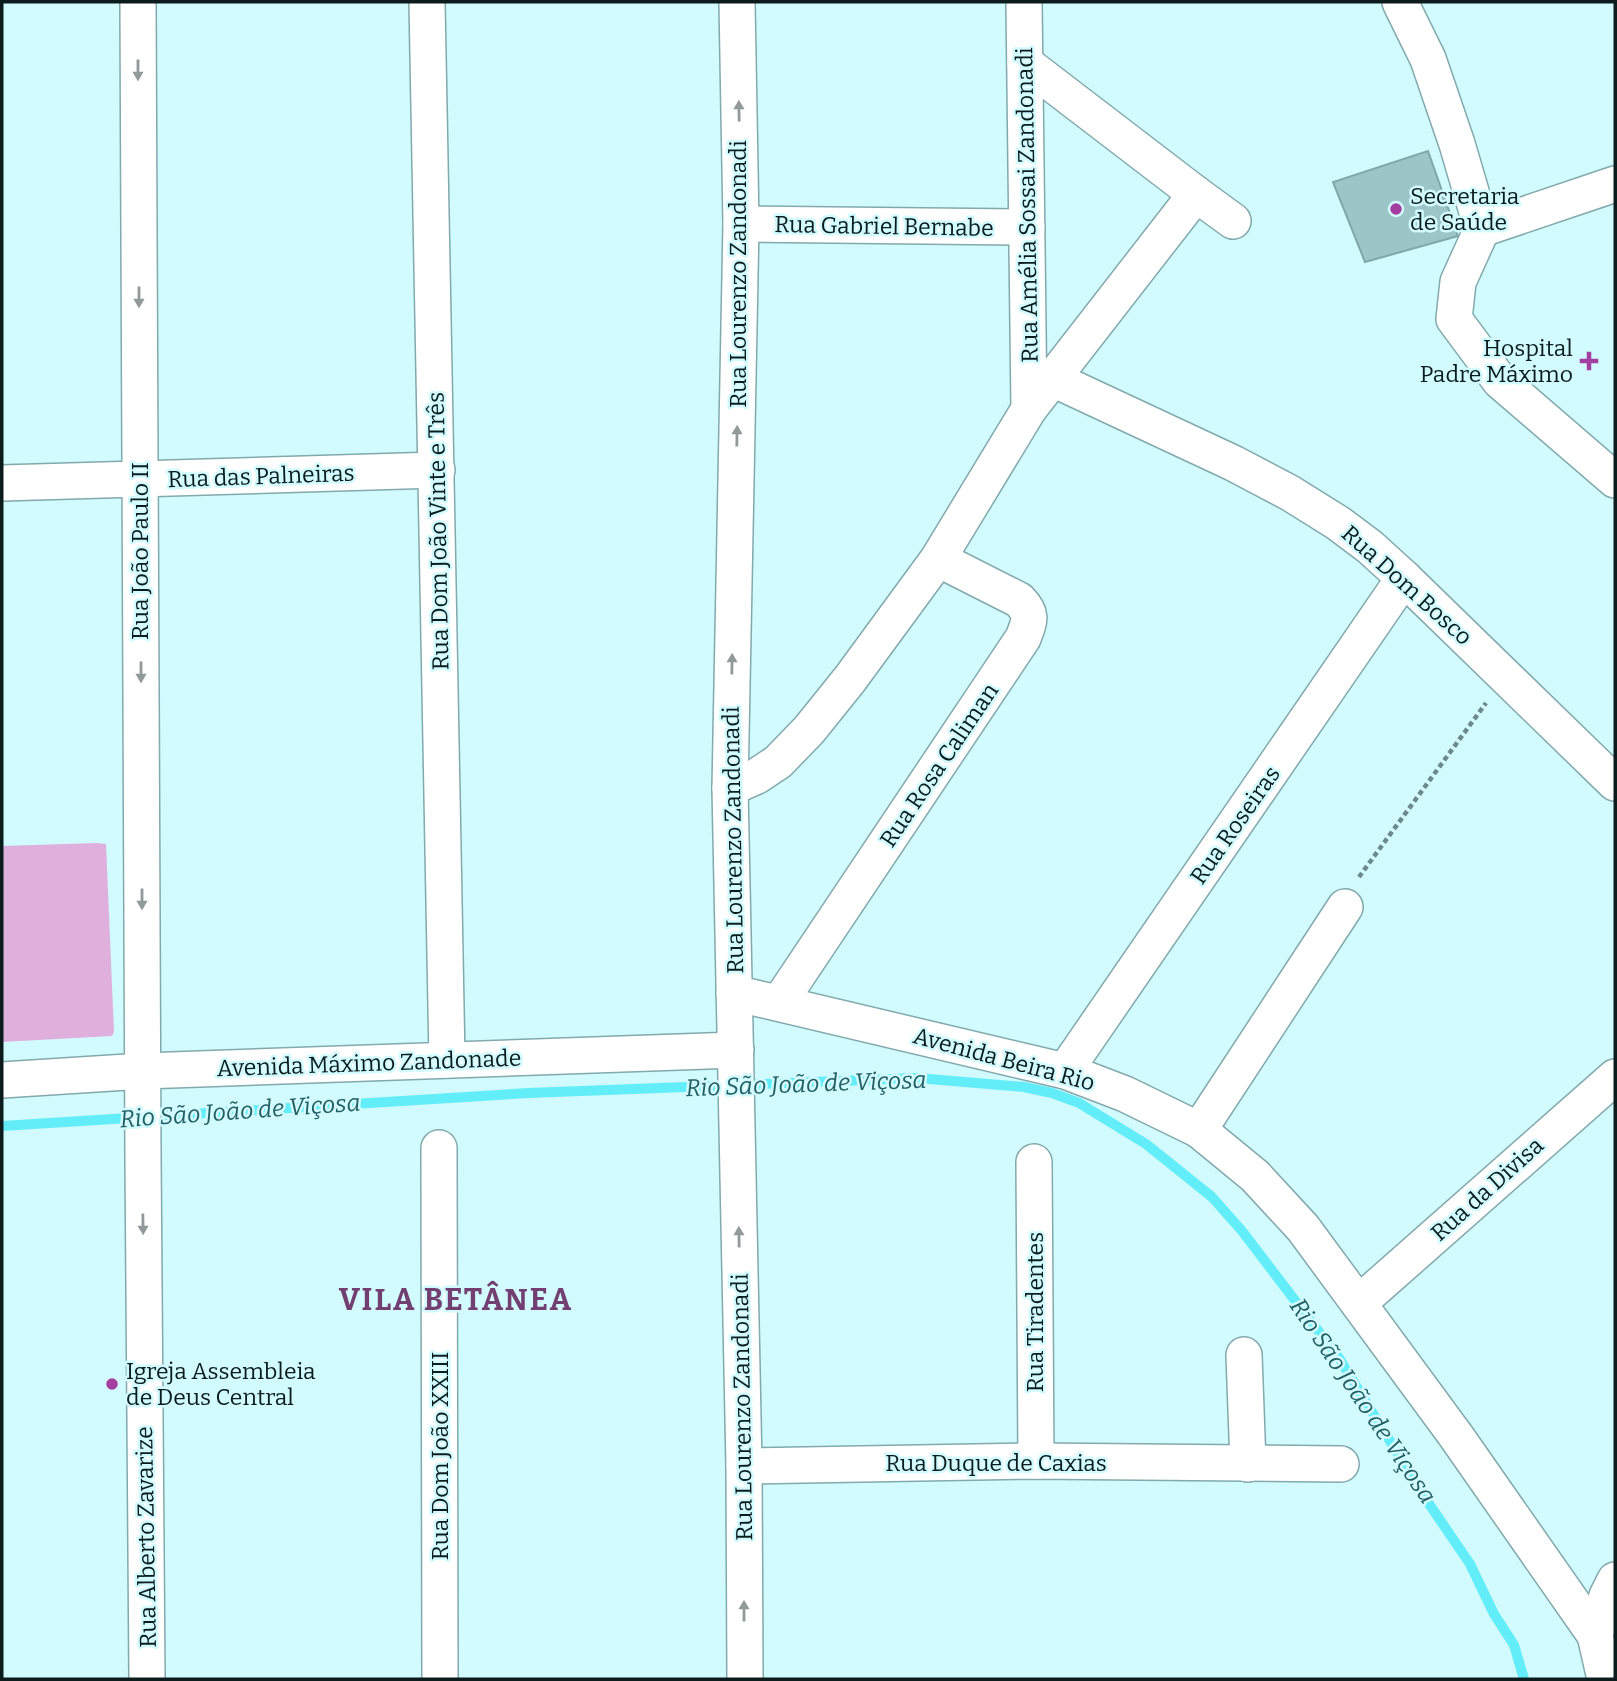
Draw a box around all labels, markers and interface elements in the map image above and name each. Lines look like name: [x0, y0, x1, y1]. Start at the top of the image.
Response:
street label: Rua Amélia Sossai Zandonadi: [1010, 47, 1044, 363]
one-way arrow: [132, 59, 144, 81]
one-way arrow: [733, 99, 745, 121]
street label: Rua Lourenzo Zandonadi: [724, 140, 752, 408]
place label: Secretaria de Saúde: [1410, 182, 1520, 236]
marker: Secretaria de Saúde: [1388, 201, 1404, 217]
street label: Rua Gabriel Bernabe: [774, 210, 994, 242]
one-way arrow: [133, 287, 145, 309]
place label: Hospital Padre Máximo: [1420, 334, 1573, 388]
marker: Hospital Padre Máximo: [1579, 351, 1599, 371]
street label: Rua Dom João Vinte e Três: [422, 392, 454, 670]
one-way arrow: [731, 425, 742, 447]
street label: Rua das Palneiras: [167, 459, 355, 493]
street label: Rua João Paulo II: [126, 462, 154, 640]
street label: Rua Dom Bosco: [1336, 519, 1478, 651]
one-way arrow: [726, 652, 738, 674]
one-way arrow: [135, 661, 147, 683]
street label: Rua Rosa Caliman: [874, 677, 1004, 852]
street label: Rua Lourenzo Zandonadi: [717, 706, 749, 974]
street label: Rua Roseiras: [1184, 761, 1286, 889]
one-way arrow: [136, 889, 148, 911]
street label: Avenida Beira Rio: [910, 1021, 1098, 1097]
street label: Avenida Máximo Zandonade: [216, 1044, 522, 1082]
water label: Rio São João de Viçosa: [685, 1066, 927, 1102]
water label: Rio São João de Viçosa: [119, 1089, 361, 1133]
street label: Rua da Divisa: [1425, 1131, 1549, 1247]
one-way arrow: [137, 1213, 149, 1235]
one-way arrow: [734, 1225, 745, 1247]
street label: Rua Tiradentes: [1021, 1232, 1049, 1392]
street label: Rua Lourenzo Zandonadi: [726, 1273, 758, 1541]
district label: VILA BETÂNEA: [339, 1280, 573, 1318]
water label: Rio São João de Viçosa: [1284, 1293, 1442, 1509]
street label: Rua Dom João XXIII: [426, 1352, 454, 1560]
place label: Igreja Assembleia de Deus Central: [126, 1357, 316, 1411]
marker: Igreja Assembleia de Deus Central: [104, 1376, 120, 1392]
street label: Rua Alberto Zavarize: [130, 1426, 162, 1648]
street label: Rua Duque de Caxias: [885, 1449, 1107, 1477]
one-way arrow: [738, 1600, 750, 1622]

